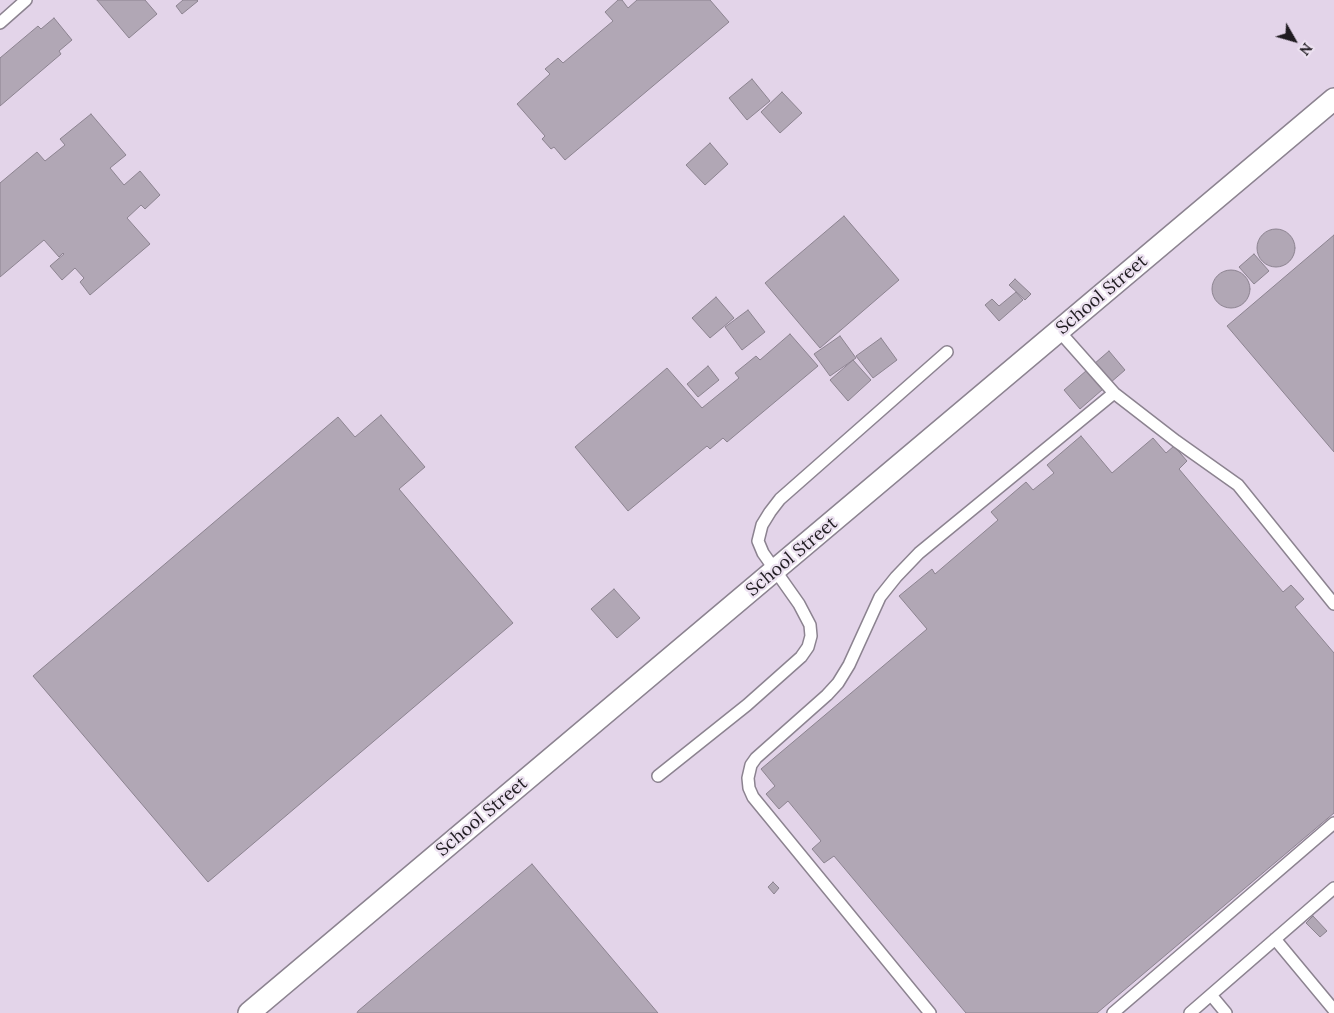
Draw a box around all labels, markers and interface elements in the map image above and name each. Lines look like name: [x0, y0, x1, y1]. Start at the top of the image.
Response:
north arrow: [1269, 15, 1319, 65]
text: N: [1295, 39, 1316, 59]
street label: School Street: [1052, 251, 1152, 339]
street label: School Street: [742, 513, 842, 601]
street label: School Street: [432, 773, 532, 861]

